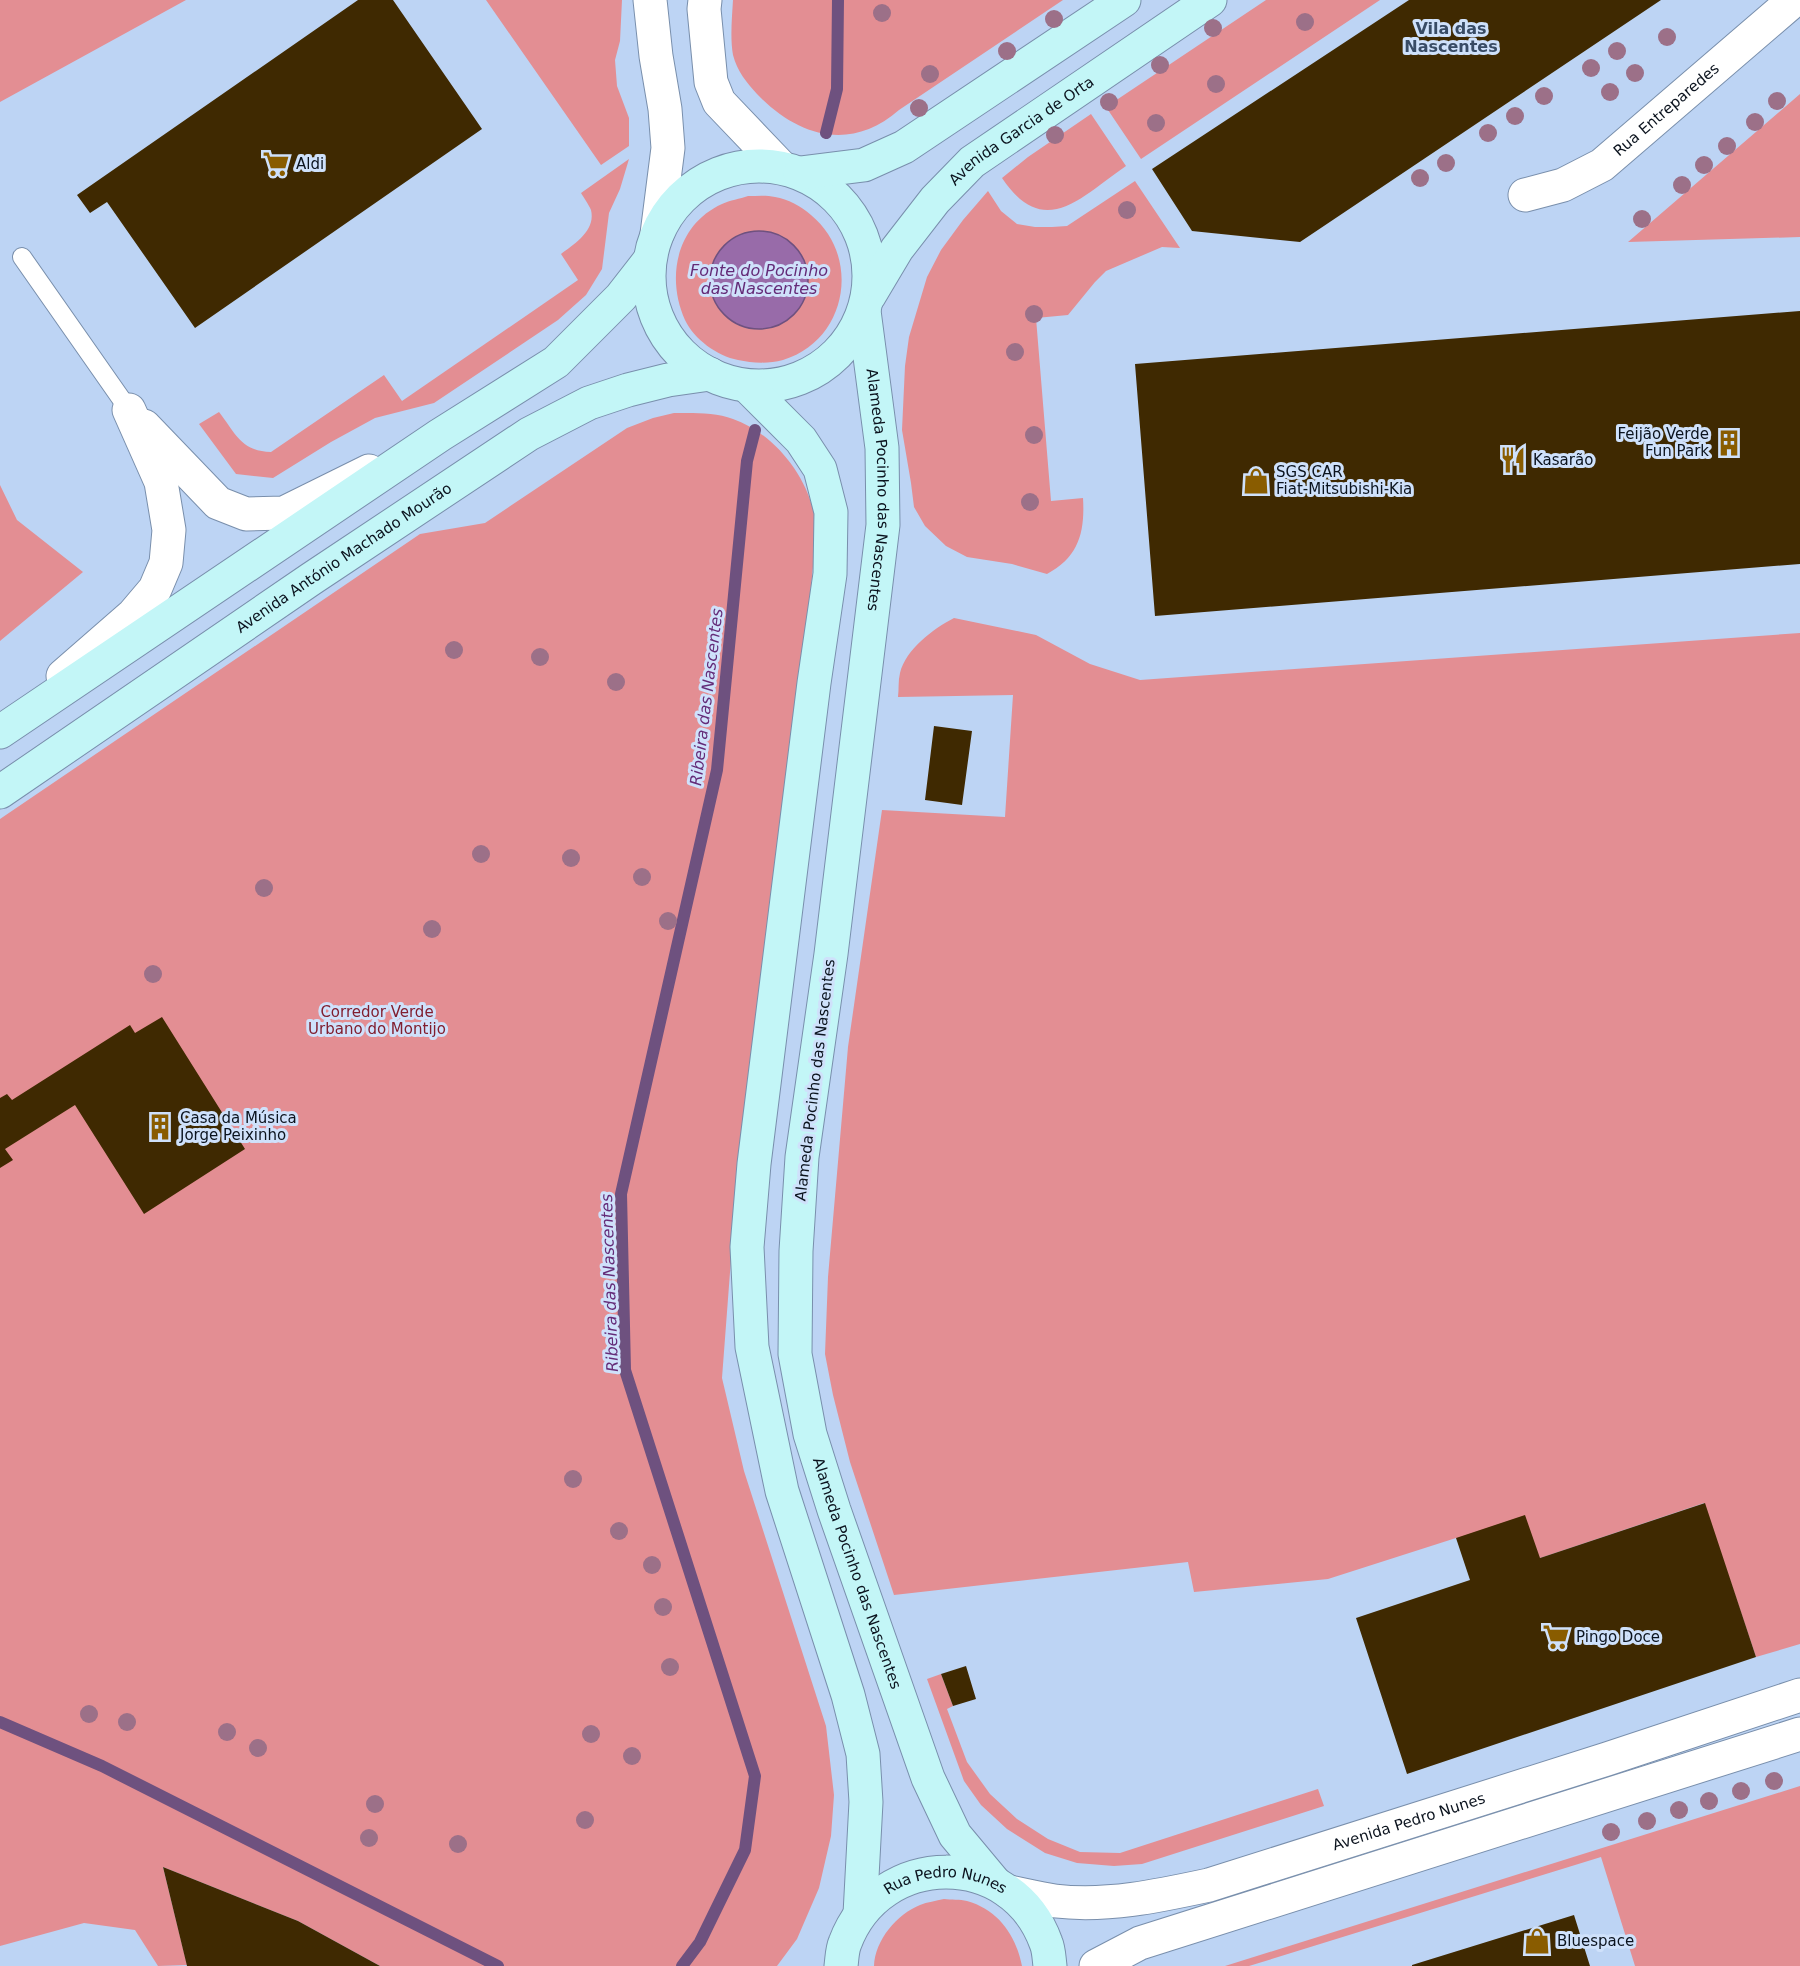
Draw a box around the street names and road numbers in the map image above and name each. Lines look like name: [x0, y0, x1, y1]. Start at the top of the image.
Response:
street label: Rua Entreparedes: [1610, 59, 1723, 160]
street label: Avenida Garcia de Orta: [945, 73, 1097, 189]
street label: Alameda Pocinho das Nascentes: [863, 367, 892, 612]
street label: Avenida António Machado Mourão: [232, 479, 455, 637]
street label: Alameda Pocinho das Nascentes: [791, 958, 839, 1202]
street label: Alameda Pocinho das Nascentes: [809, 1455, 905, 1692]
street label: Avenida Pedro Nunes: [1330, 1789, 1488, 1854]
street label: Rua Pedro Nunes: [881, 1885, 1009, 1903]

